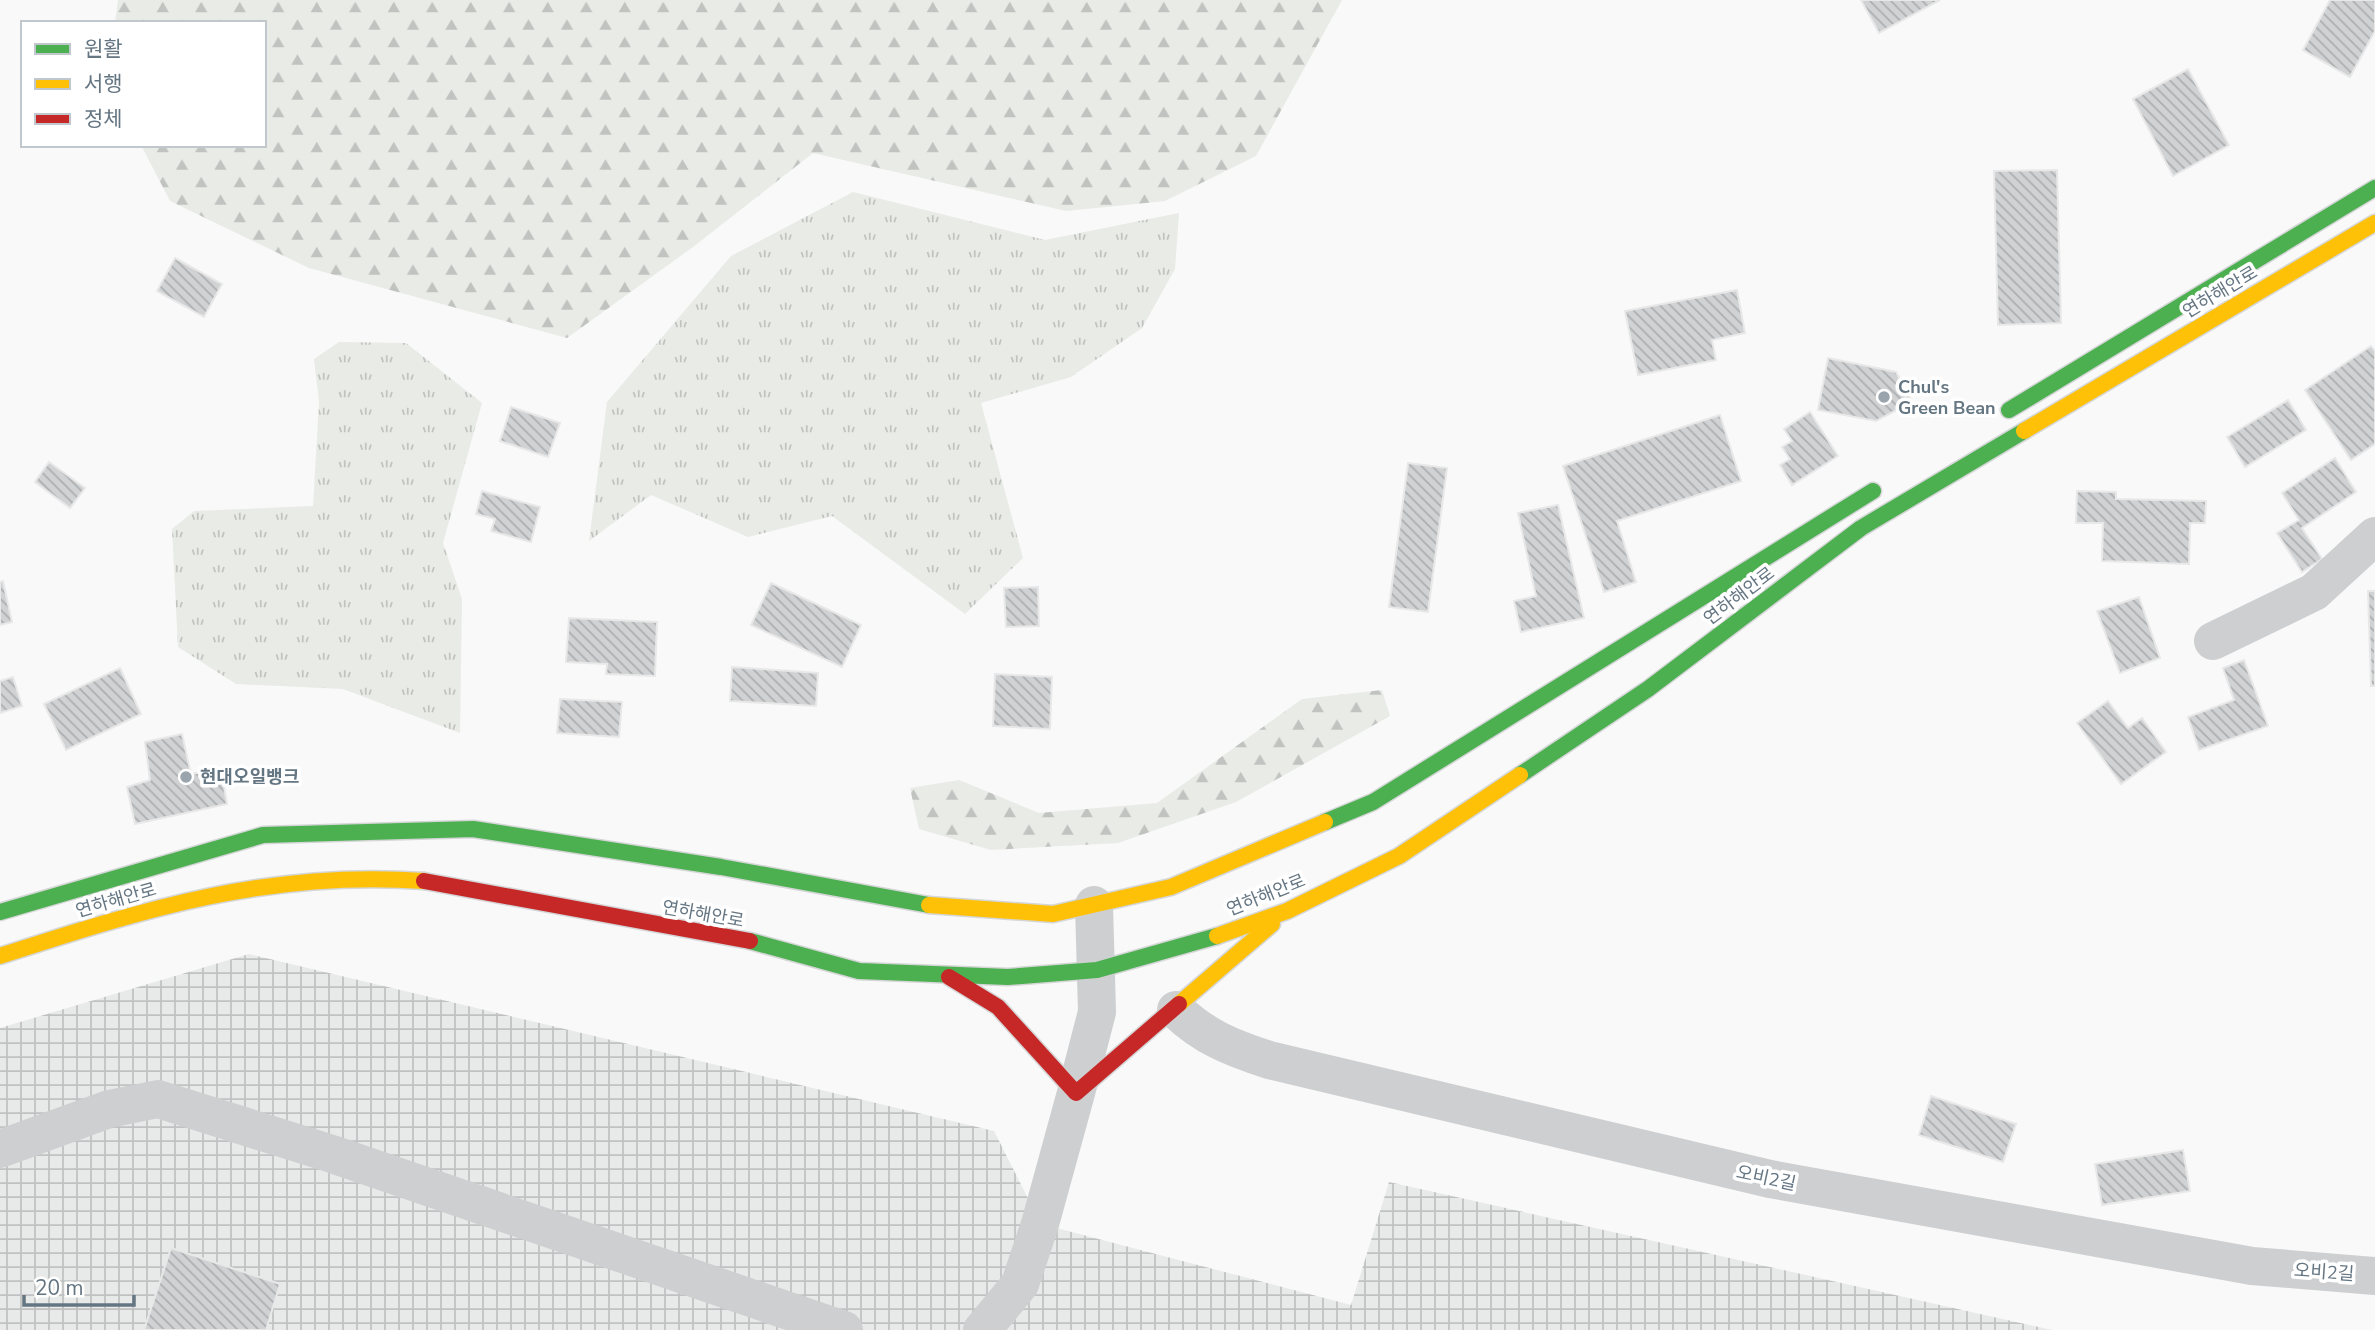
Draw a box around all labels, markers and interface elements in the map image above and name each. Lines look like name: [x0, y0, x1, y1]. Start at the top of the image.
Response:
legend: [21, 21, 266, 147]
text: 원활: [84, 35, 123, 63]
text: 서행: [84, 70, 123, 98]
text: 정체: [84, 105, 123, 133]
street label: 연하해안로: [2178, 260, 2262, 324]
place label: Chul's Green Bean: [1898, 375, 1996, 420]
marker: Chul's Green Bean: [1876, 389, 1892, 405]
street label: 연하해안로: [1699, 561, 1779, 631]
place label: 현대오일뱅크: [200, 765, 299, 789]
marker: 현대오일뱅크: [178, 769, 194, 785]
street label: 연하해안로: [1223, 868, 1309, 922]
street label: 연하해안로: [73, 877, 159, 923]
street label: 연하해안로: [660, 895, 746, 933]
street label: 오비2길: [1734, 1160, 1798, 1196]
street label: 오비2길: [2293, 1258, 2355, 1286]
scale bar: [24, 1264, 135, 1308]
text: 20 m: [35, 1274, 84, 1302]

